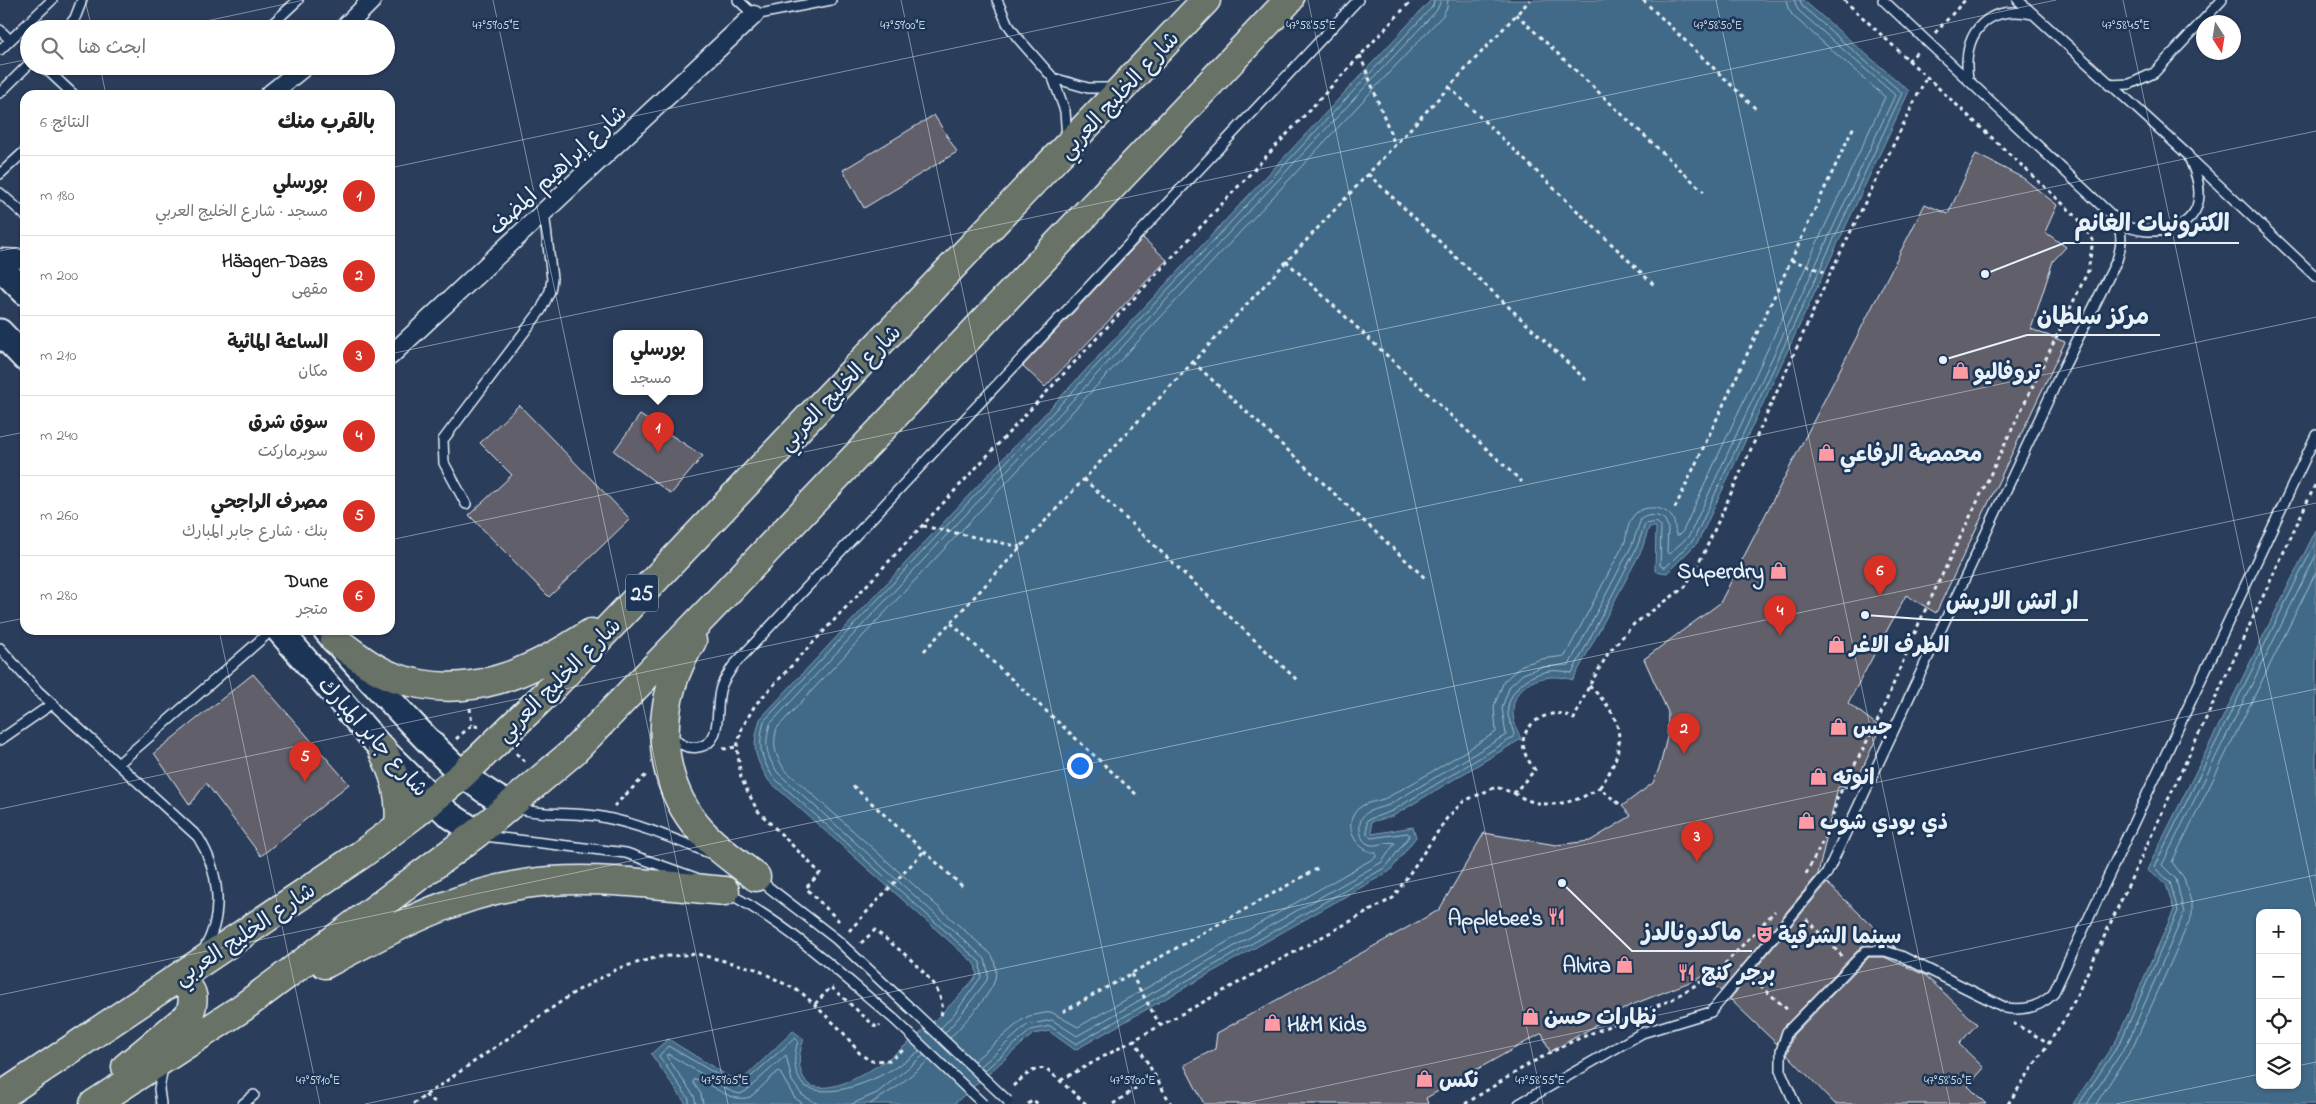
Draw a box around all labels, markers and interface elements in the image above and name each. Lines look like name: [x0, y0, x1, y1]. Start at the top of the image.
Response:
north arrow: [2196, 15, 2241, 60]
text: 47°59'05"E: [473, 17, 519, 35]
text: 47°59'00"E: [880, 17, 926, 35]
text: 47°58'55"E: [1286, 17, 1336, 35]
text: 47°58'50"E: [1694, 17, 1742, 35]
text: 47°58'45"E: [2102, 17, 2150, 35]
search box: [20, 20, 395, 75]
street label: شارع الخليج العربي: [1052, 25, 1189, 168]
icon: search: [38, 34, 66, 62]
text: ابحث هنا: [78, 35, 146, 62]
street label: شارع إبراهيم المضف: [483, 98, 636, 244]
text: بالقرب منك: [278, 108, 375, 138]
text: النتائج: 6: [40, 111, 89, 135]
text: بورسلي: [273, 170, 328, 197]
text: 180 m: [40, 184, 74, 208]
text: 1: [356, 184, 362, 208]
text: مسجد · شارع الخليج العربي: [155, 200, 328, 224]
callout: الكترونيات الغانم: [2064, 204, 2239, 243]
text: الكترونيات الغانم: [2074, 208, 2230, 243]
text: Häagen-Dazs: [222, 249, 328, 276]
text: 200 m: [40, 264, 78, 288]
text: 2: [355, 264, 363, 288]
text: مقهى: [291, 278, 328, 302]
callout: مركز سلطان: [2027, 296, 2160, 335]
text: مركز سلطان: [2037, 301, 2149, 336]
street label: شارع الخليج العربي: [772, 319, 911, 460]
text: الساعة المائية: [227, 330, 328, 357]
popup: [613, 330, 703, 395]
text: بورسلي: [630, 337, 686, 364]
text: 210 m: [40, 344, 76, 368]
text: 3: [356, 344, 362, 368]
place label: تروفاليو: [1973, 358, 2041, 390]
text: مكان: [298, 360, 328, 384]
shop icon: تروفاليو: [1950, 361, 1970, 381]
text: مسجد: [630, 367, 671, 391]
text: سوق شرق: [248, 410, 328, 437]
pin: 1: [642, 412, 674, 453]
text: 240 m: [40, 424, 78, 448]
text: 4: [356, 424, 362, 448]
text: سوبرماركت: [258, 440, 328, 464]
place label: محمصة الرفاعي: [1840, 440, 1982, 473]
shop icon: محمصة الرفاعي: [1816, 443, 1836, 463]
text: مصرف الراجحي: [211, 490, 328, 517]
text: 260 m: [40, 504, 78, 528]
text: 5: [354, 504, 364, 528]
text: بنك · شارع جابر المبارك: [182, 520, 328, 544]
pin: 6: [1864, 555, 1896, 596]
place label: Superdry: [1677, 557, 1764, 590]
shop icon: Superdry: [1768, 560, 1788, 580]
text: Dune: [285, 569, 328, 596]
road number: 25: [626, 574, 658, 612]
callout: ار اتش الاربش: [1935, 581, 2088, 620]
text: 280 m: [40, 584, 77, 608]
text: 6: [355, 584, 363, 608]
text: ار اتش الاربش: [1946, 586, 2078, 621]
pin: 4: [1764, 595, 1796, 636]
text: متجر: [297, 598, 328, 622]
street label: شارع الخليج العربي: [490, 611, 631, 752]
place label: الطرف الاغر: [1848, 631, 1949, 663]
shop icon: الطرف الاغر: [1826, 634, 1846, 654]
street label: شارع جابر المبارك: [309, 671, 435, 805]
pin: 2: [1668, 713, 1700, 754]
place label: جس: [1853, 713, 1893, 745]
shop icon: جس: [1829, 716, 1849, 736]
pin: 5: [289, 741, 321, 782]
your location: [1067, 753, 1093, 779]
place label: انوته: [1833, 763, 1875, 795]
shop icon: انوته: [1809, 766, 1829, 786]
place label: ذي بودي شوب: [1820, 808, 1948, 840]
shop icon: ذي بودي شوب: [1796, 811, 1816, 831]
pin: 3: [1681, 821, 1713, 862]
street label: شارع الخليج العربي: [168, 876, 324, 996]
place label: Applebee's: [1448, 904, 1543, 936]
restaurant icon: Applebee's: [1547, 907, 1567, 927]
map controls: [2256, 909, 2301, 1089]
button: +: [2256, 909, 2301, 954]
callout: ماكدونالدز: [1632, 912, 1752, 951]
text: ماكدونالدز: [1640, 917, 1742, 952]
place label: سينما الشرقية: [1778, 922, 1901, 954]
theatre icon: سينما الشرقية: [1754, 925, 1774, 945]
place label: Alvira: [1563, 951, 1611, 983]
shop icon: Alvira: [1615, 954, 1635, 974]
button: −: [2256, 954, 2301, 999]
place label: برجر كنج: [1701, 959, 1775, 991]
restaurant icon: برجر كنج: [1677, 962, 1697, 982]
button: locate: [2256, 999, 2301, 1044]
place label: نظارات حسن: [1544, 1003, 1657, 1035]
shop icon: نظارات حسن: [1520, 1006, 1540, 1026]
place label: H&M Kids: [1287, 1010, 1367, 1042]
shop icon: H&M Kids: [1263, 1013, 1283, 1033]
button: layers: [2256, 1044, 2301, 1089]
place label: نكس: [1439, 1066, 1479, 1098]
shop icon: نكس: [1415, 1069, 1435, 1089]
text: 47°59'10"E: [296, 1072, 340, 1090]
text: 47°59'05"E: [702, 1072, 748, 1090]
text: 47°59'00"E: [1110, 1072, 1156, 1090]
text: 47°58'55"E: [1515, 1072, 1565, 1090]
text: 47°58'50"E: [1924, 1072, 1972, 1090]

